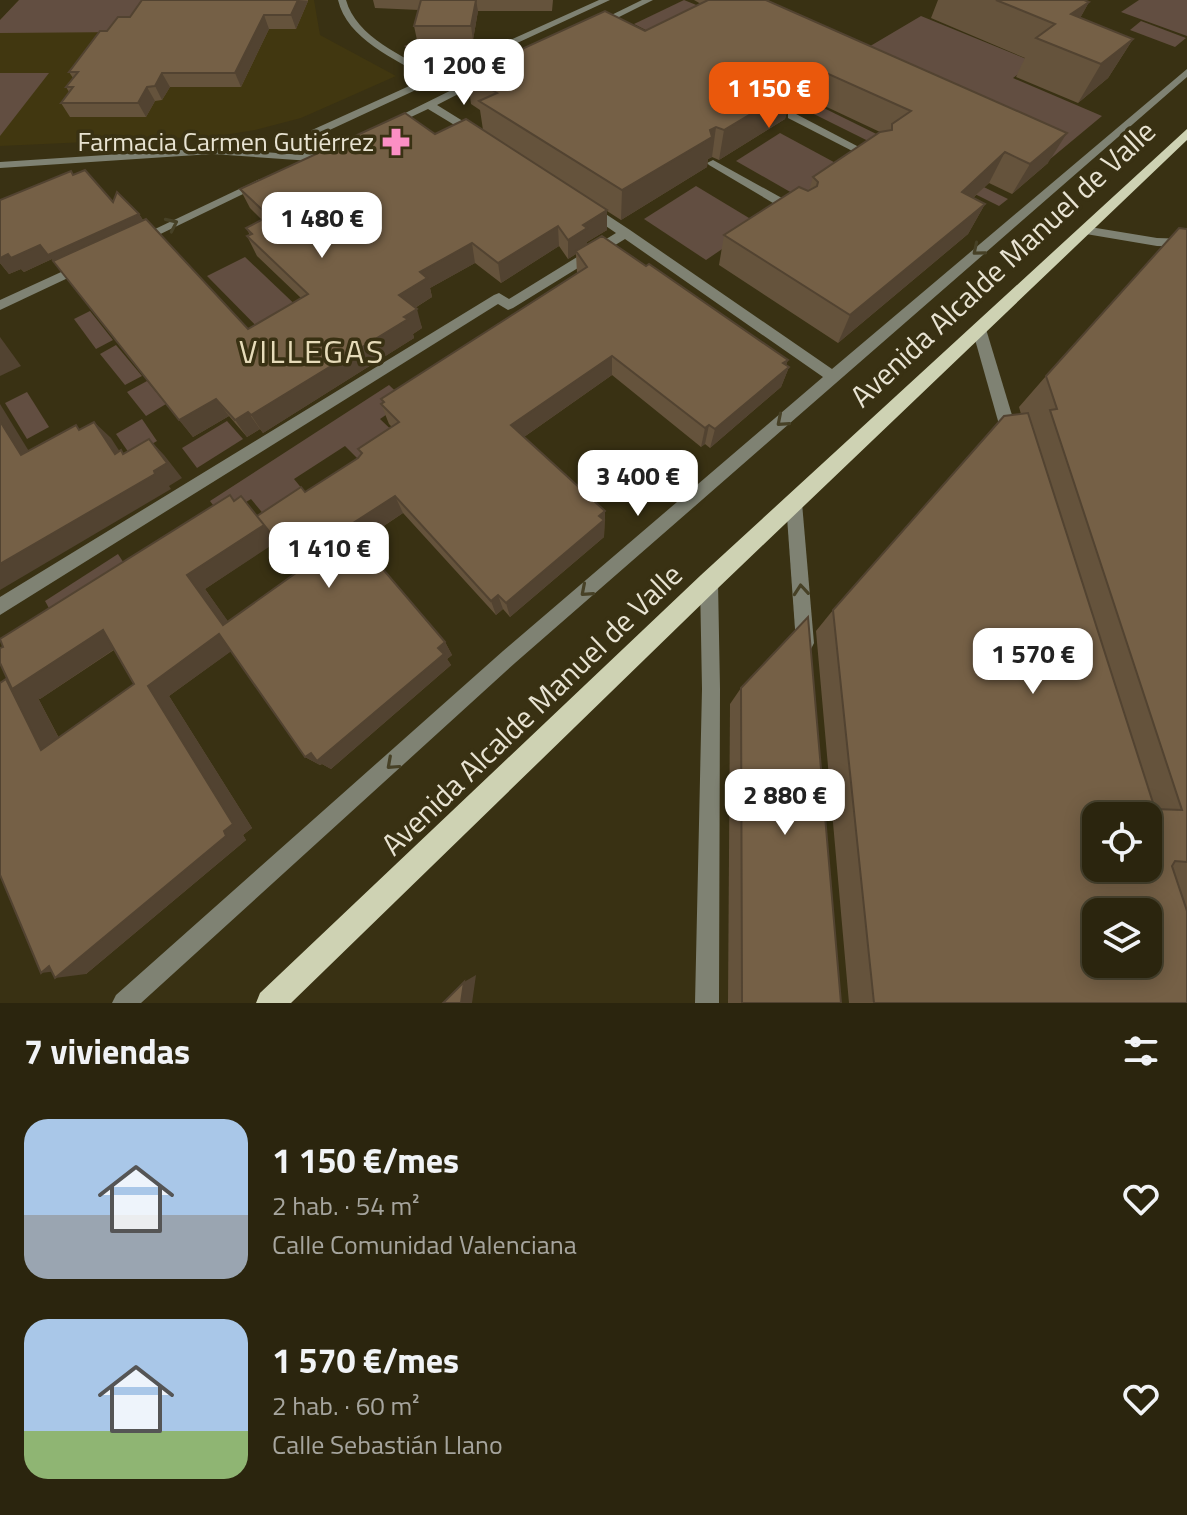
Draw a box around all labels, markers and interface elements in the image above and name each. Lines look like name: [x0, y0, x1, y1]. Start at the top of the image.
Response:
pin: 1 200 €: [390, 39, 538, 107]
text: 1 200 €: [422, 45, 506, 84]
pin: 1 150 €: [695, 62, 843, 130]
text: 1 150 €: [727, 68, 811, 107]
street label: Avenida Alcalde Manuel de Valle: [839, 109, 1166, 418]
place label: Farmacia Carmen Gutiérrez: [77, 122, 374, 161]
pharmacy icon: Farmacia Carmen Gutiérrez: [381, 127, 411, 157]
pin: 1 480 €: [248, 192, 396, 260]
text: 1 480 €: [280, 198, 364, 237]
one-way arrow: [164, 218, 178, 234]
one-way arrow: [973, 240, 988, 255]
district label: VILLEGAS: [239, 327, 385, 375]
one-way arrow: [777, 411, 792, 425]
pin: 3 400 €: [564, 450, 712, 518]
text: 3 400 €: [596, 456, 680, 495]
pin: 1 410 €: [255, 522, 403, 590]
text: 1 410 €: [287, 528, 371, 567]
street label: Avenida Alcalde Manuel de Valle: [370, 553, 692, 866]
one-way arrow: [580, 581, 595, 595]
one-way arrow: [793, 583, 810, 596]
pin: 1 570 €: [959, 628, 1107, 696]
text: 1 570 €: [991, 634, 1075, 673]
one-way arrow: [386, 754, 401, 768]
pin: 2 880 €: [711, 769, 859, 837]
text: 2 880 €: [743, 775, 827, 814]
map controls: [1082, 802, 1162, 978]
button: locate: [1082, 802, 1162, 882]
button: layers: [1082, 898, 1162, 978]
text: 7 viviendas: [24, 1025, 190, 1077]
icon: filters: [1119, 1029, 1163, 1073]
text: 1 150 €/mes: [272, 1134, 459, 1186]
icon: home: [88, 1151, 184, 1247]
icon: heart: [1119, 1177, 1163, 1221]
text: 2 hab. · 54 m²: [272, 1186, 420, 1225]
text: Calle Comunidad Valenciana: [272, 1225, 577, 1264]
text: 1 570 €/mes: [272, 1334, 459, 1386]
icon: home: [88, 1351, 184, 1447]
icon: heart: [1119, 1377, 1163, 1421]
text: 2 hab. · 60 m²: [272, 1386, 420, 1425]
text: Calle Sebastián Llano: [272, 1425, 503, 1464]

